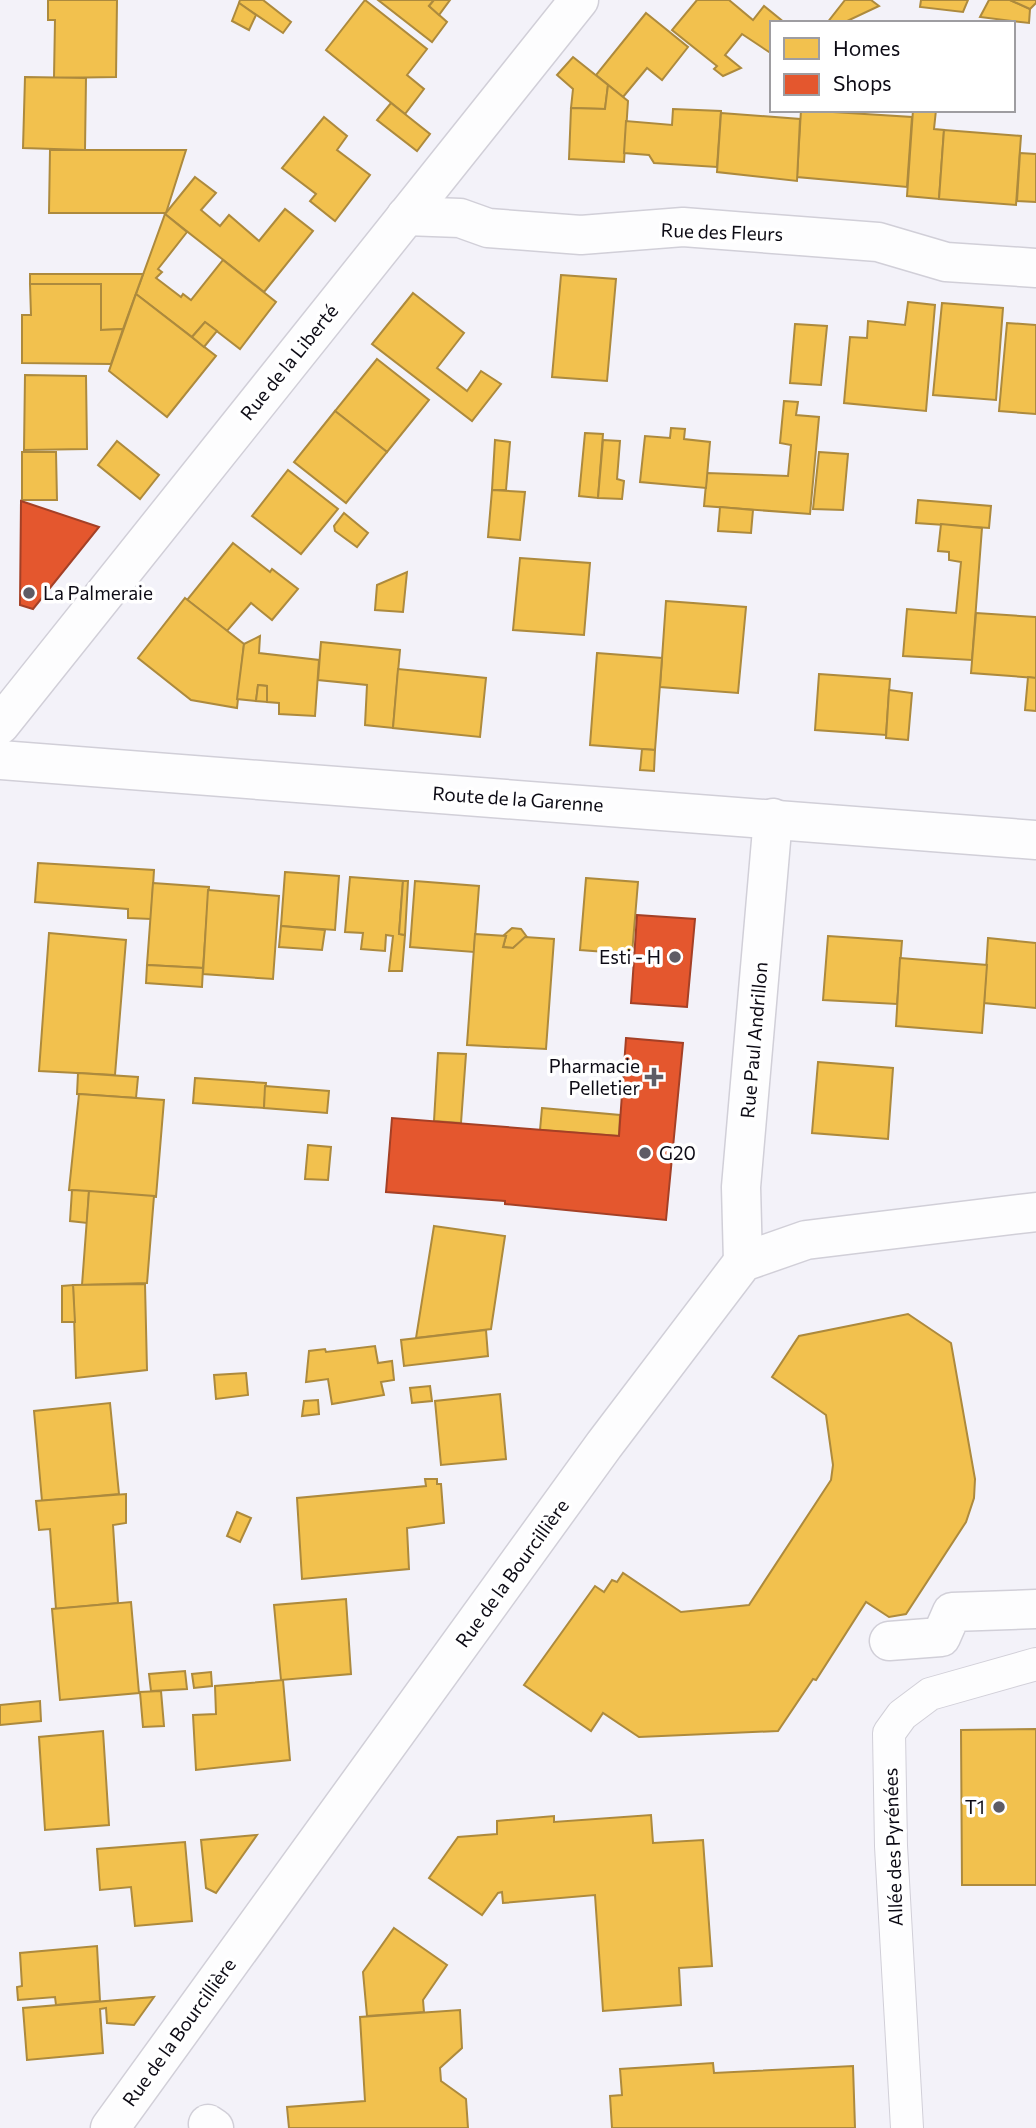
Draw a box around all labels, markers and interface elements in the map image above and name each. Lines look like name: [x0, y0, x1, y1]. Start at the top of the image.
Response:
legend: [770, 21, 1015, 112]
text: Homes: [833, 35, 900, 60]
text: Shops: [833, 70, 892, 95]
street label: Rue des Fleurs: [660, 218, 784, 245]
street label: Rue de la Liberté: [235, 299, 342, 424]
place label: La Palmeraie: [43, 581, 153, 604]
marker: La Palmeraie: [21, 585, 37, 601]
street label: Route de la Garenne: [432, 781, 604, 816]
place label: Esti - H: [599, 945, 661, 968]
marker: Esti - H: [667, 949, 683, 965]
street label: Rue Paul Andrillon: [735, 961, 772, 1119]
place label: Pharmacie Pelletier: [549, 1054, 640, 1099]
marker: Pharmacie Pelletier: [646, 1069, 662, 1085]
place label: G20: [659, 1141, 696, 1164]
marker: G20: [637, 1145, 653, 1161]
street label: Rue de la Bourcillière: [450, 1494, 573, 1651]
street label: Allée des Pyrénées: [878, 1767, 907, 1927]
place label: T1: [965, 1795, 985, 1818]
marker: T1: [991, 1799, 1007, 1815]
street label: Rue de la Bourcillière: [117, 1953, 240, 2110]

